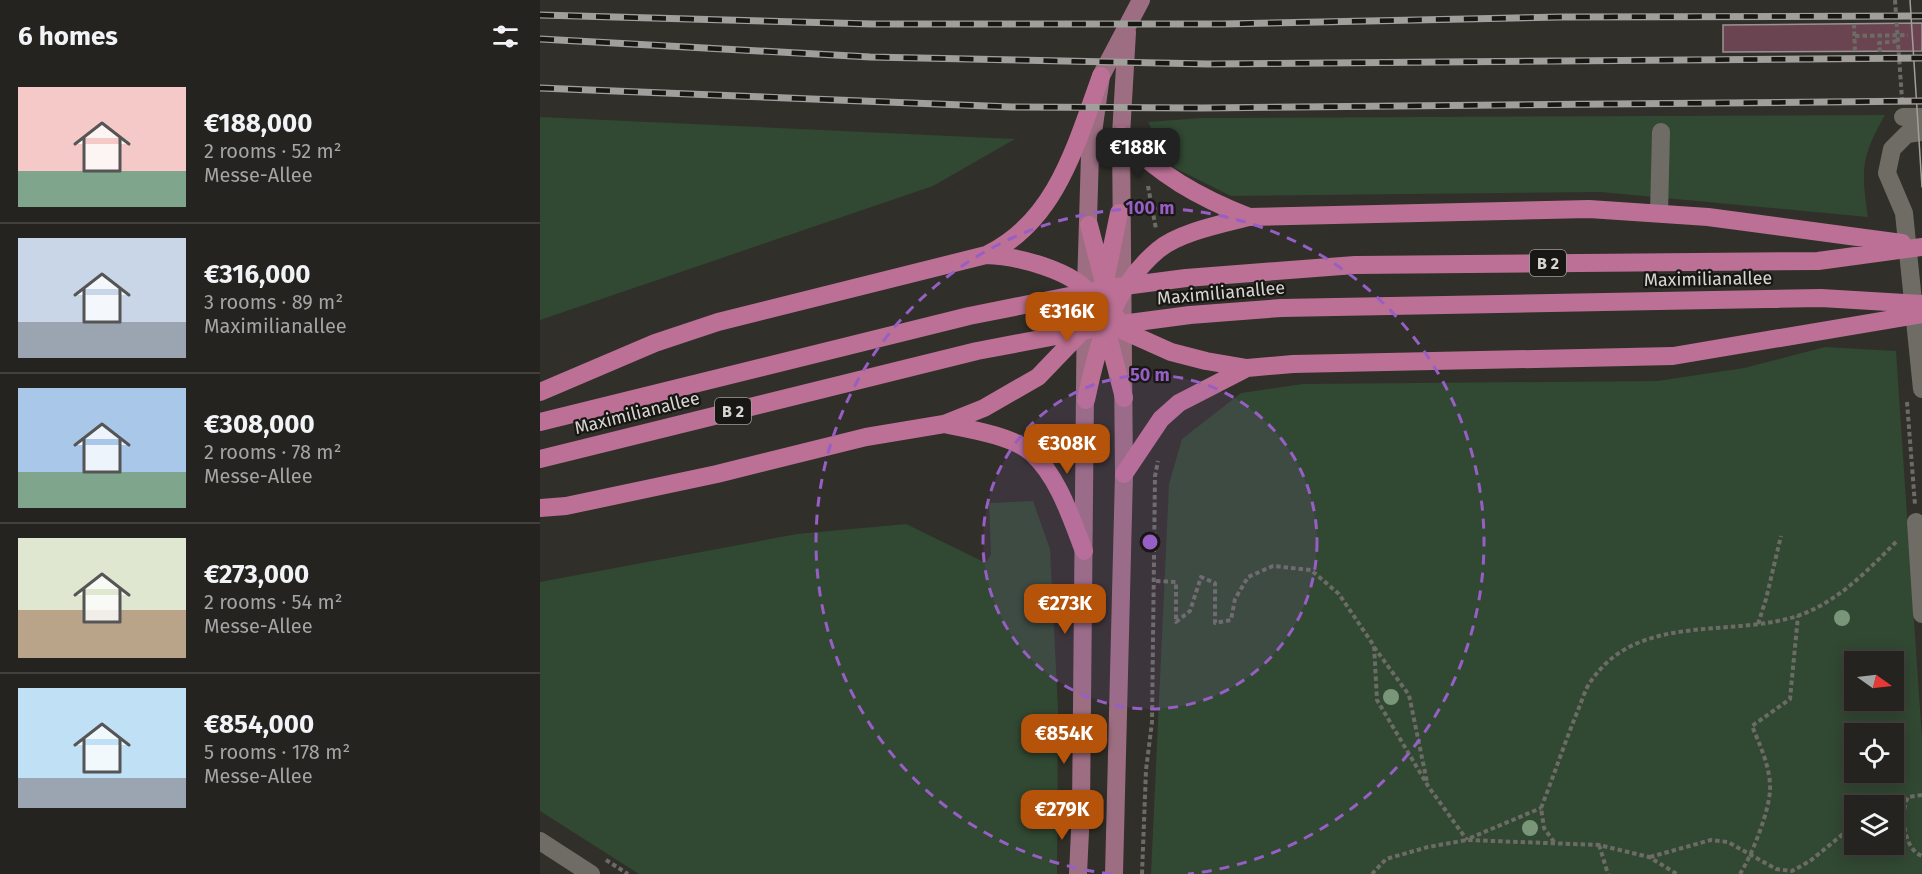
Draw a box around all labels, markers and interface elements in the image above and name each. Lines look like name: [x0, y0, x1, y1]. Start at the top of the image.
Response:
icon: filters: [489, 20, 522, 53]
text: 6 homes: [18, 21, 118, 52]
text: €188,000: [204, 108, 312, 139]
icon: home: [66, 111, 138, 183]
pin: €188K: [1096, 128, 1180, 179]
text: €188K: [1110, 135, 1166, 159]
text: 2 rooms · 52 m²: [204, 139, 342, 163]
text: Messe-Allee: [204, 163, 313, 187]
text: 100 m: [1126, 197, 1174, 219]
road number: B 2: [1530, 250, 1566, 276]
text: €316,000: [204, 259, 311, 290]
icon: home: [66, 262, 138, 334]
street label: Maximilianallee: [1644, 267, 1772, 291]
street label: Maximilianallee: [1156, 276, 1286, 310]
text: 3 rooms · 89 m²: [204, 290, 343, 314]
pin: €316K: [1025, 292, 1109, 343]
text: €316K: [1040, 299, 1095, 323]
text: Maximilianallee: [204, 314, 347, 338]
text: 50 m: [1130, 364, 1170, 386]
street label: Maximilianallee: [572, 387, 702, 439]
road number: B 2: [715, 398, 751, 424]
text: €308,000: [204, 409, 315, 440]
icon: home: [66, 412, 138, 484]
pin: €308K: [1025, 424, 1109, 475]
text: €308K: [1038, 431, 1096, 455]
text: 2 rooms · 78 m²: [204, 440, 341, 464]
text: Messe-Allee: [204, 464, 313, 488]
centre of rings: [1140, 532, 1160, 552]
text: €273,000: [204, 559, 309, 590]
icon: home: [66, 562, 138, 634]
pin: €273K: [1023, 584, 1107, 635]
text: 2 rooms · 54 m²: [204, 590, 343, 614]
text: €273K: [1038, 591, 1092, 615]
text: Messe-Allee: [204, 614, 313, 638]
north arrow: [1844, 651, 1904, 711]
map controls: [1844, 651, 1904, 855]
text: €854,000: [204, 709, 314, 740]
icon: home: [66, 712, 138, 784]
pin: €854K: [1022, 714, 1106, 765]
text: €854K: [1035, 721, 1093, 745]
button: locate: [1844, 723, 1904, 783]
text: 5 rooms · 178 m²: [204, 740, 350, 764]
text: Messe-Allee: [204, 764, 313, 788]
pin: €279K: [1020, 790, 1104, 841]
button: layers: [1844, 795, 1904, 855]
text: €279K: [1035, 797, 1089, 821]

